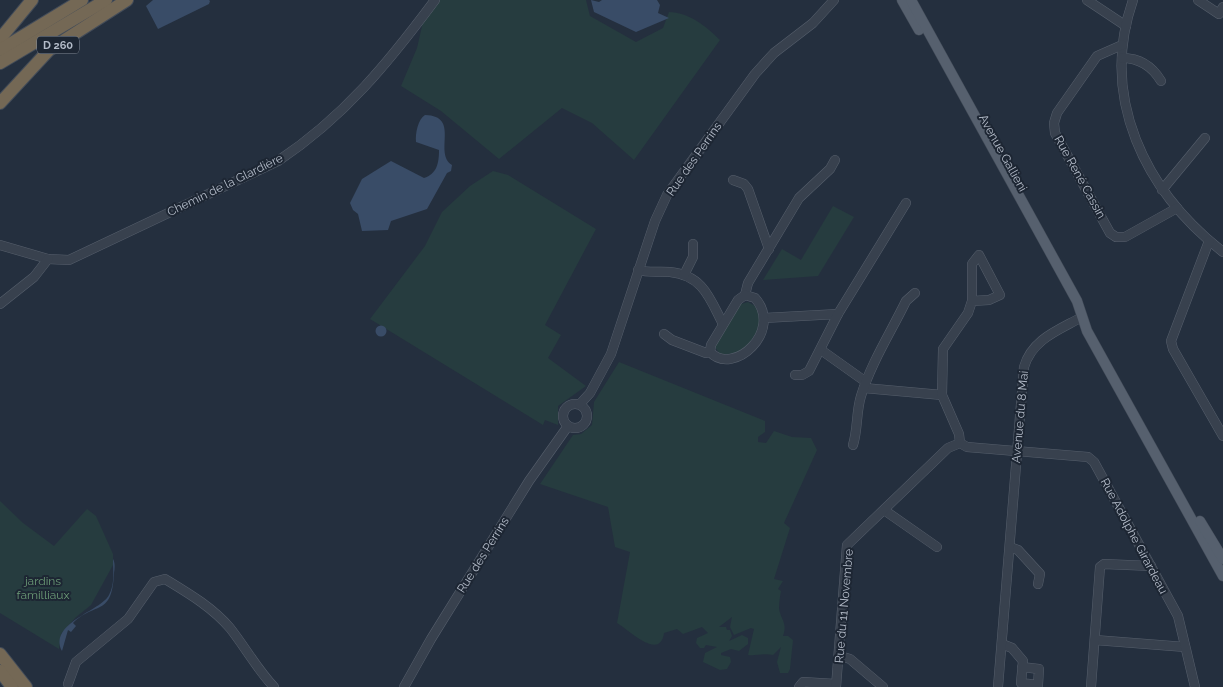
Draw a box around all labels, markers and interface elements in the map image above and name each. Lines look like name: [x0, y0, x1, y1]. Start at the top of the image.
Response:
road number: D 260: [37, 36, 79, 54]
street label: Avenue Gallieni: [976, 112, 1030, 194]
street label: Rue des Perrins: [663, 119, 725, 198]
street label: Rue René Cassin: [1051, 133, 1109, 221]
street label: Chemin de la Glardière: [165, 151, 285, 219]
street label: Avenue du 8 Mai: [1009, 370, 1031, 464]
street label: Rue Adolphe Girardeau: [1098, 476, 1170, 596]
street label: Rue des Perrins: [454, 514, 512, 595]
street label: Rue du 11 Novembre: [832, 548, 856, 664]
park label: jardins familliaux: [17, 574, 69, 602]

